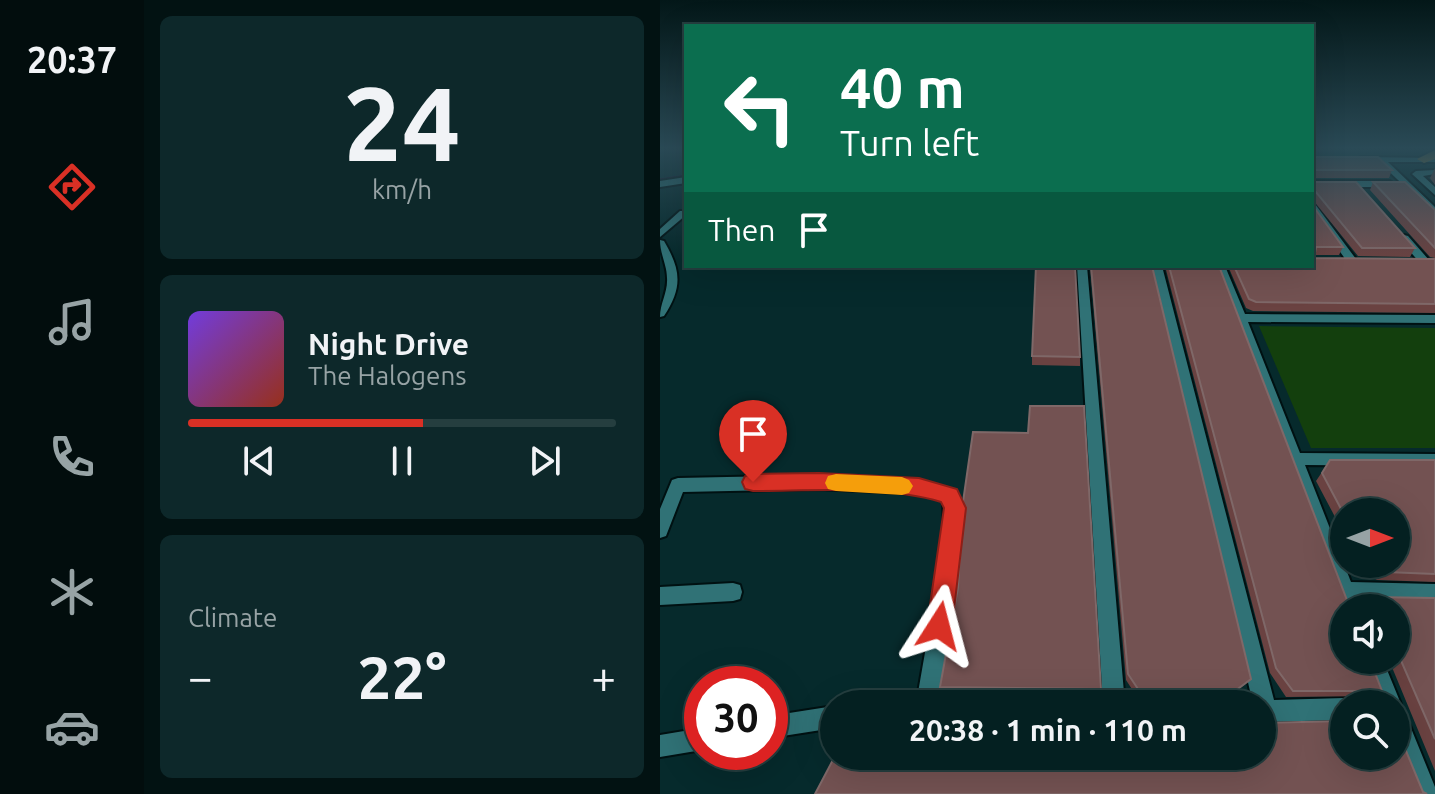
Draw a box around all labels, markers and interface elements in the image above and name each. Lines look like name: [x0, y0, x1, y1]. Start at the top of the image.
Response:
text: 20:37: [27, 39, 117, 80]
icon: left: [708, 56, 812, 160]
text: 40 m: [840, 56, 965, 119]
text: 24: [343, 64, 461, 181]
text: Turn left: [840, 122, 979, 163]
icon: directions: [44, 159, 100, 215]
text: km/h: [372, 175, 432, 204]
icon: arrive: [792, 208, 836, 252]
text: Then: [708, 213, 776, 247]
icon: music: [44, 294, 100, 350]
text: Night Drive: [308, 327, 469, 361]
text: The Halogens: [308, 361, 467, 390]
pin: [719, 400, 787, 482]
icon: arrive: [731, 412, 775, 456]
icon: phone: [44, 429, 100, 485]
icon: previous: [237, 439, 281, 483]
icon: pause: [380, 439, 424, 483]
icon: next: [523, 439, 567, 483]
north arrow: [1330, 498, 1410, 578]
map controls: [1330, 498, 1410, 770]
icon: climate: [44, 564, 100, 620]
position arrow: [897, 584, 981, 668]
button: sound: [1330, 594, 1410, 674]
text: Climate: [188, 603, 277, 632]
text: 22°: [358, 643, 446, 710]
text: −: [188, 652, 213, 701]
text: +: [591, 652, 616, 701]
speed limit sign: 30: [684, 666, 788, 770]
button: search: [1330, 690, 1410, 770]
icon: car: [44, 699, 100, 755]
text: 20:38 · 1 min · 110 m: [909, 713, 1187, 747]

